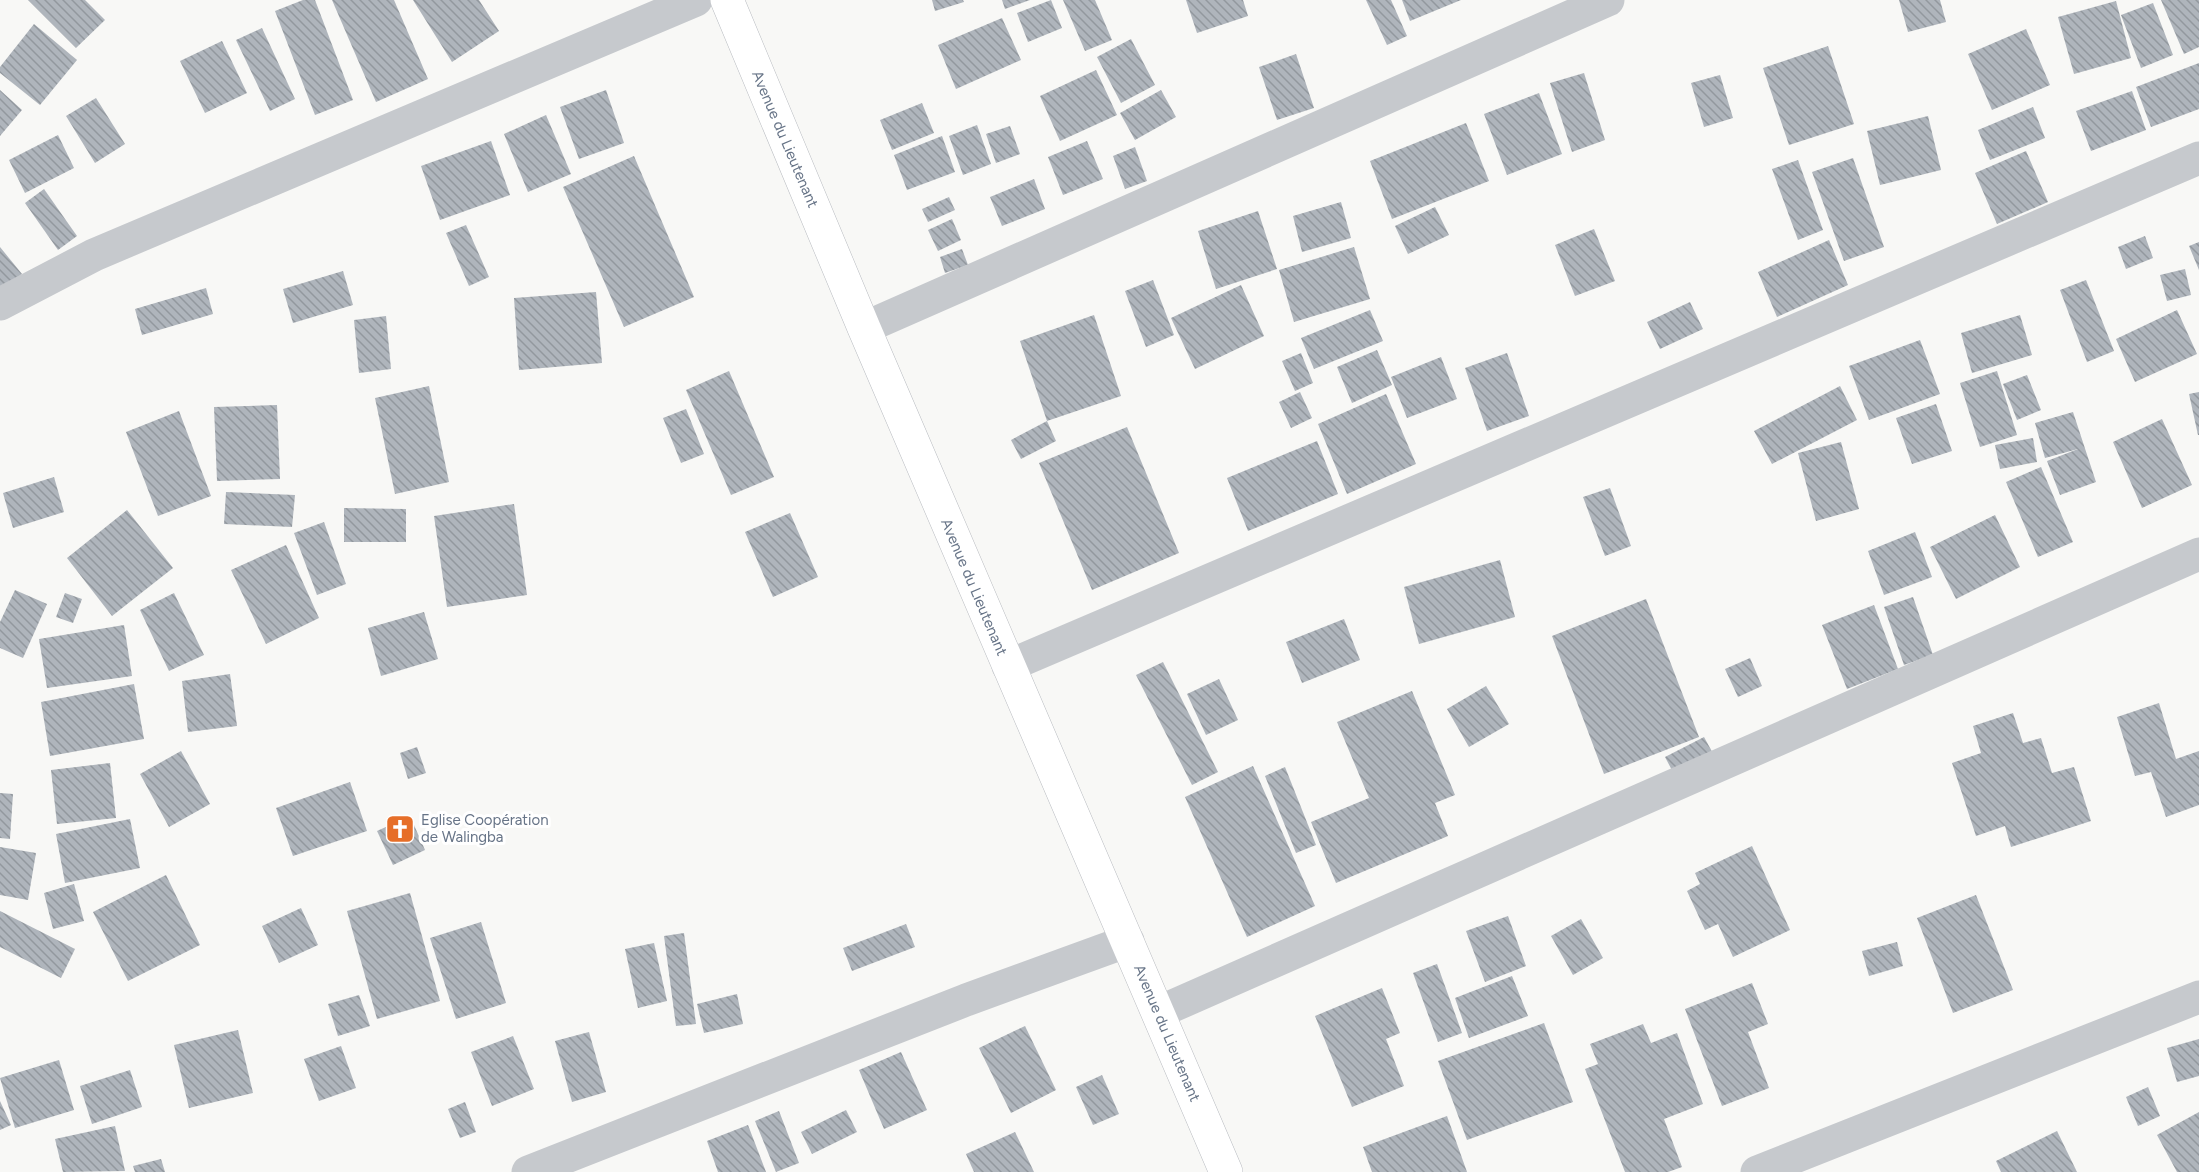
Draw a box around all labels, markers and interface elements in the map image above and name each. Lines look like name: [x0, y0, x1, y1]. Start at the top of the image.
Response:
street label: Avenue du Lieutenant: [748, 68, 822, 210]
street label: Avenue du Lieutenant: [937, 516, 1011, 658]
place label: Eglise Coopération de Walingba: [421, 811, 549, 846]
church icon: Eglise Coopération de Walingba: [384, 813, 416, 845]
street label: Avenue du Lieutenant: [1130, 962, 1204, 1104]

